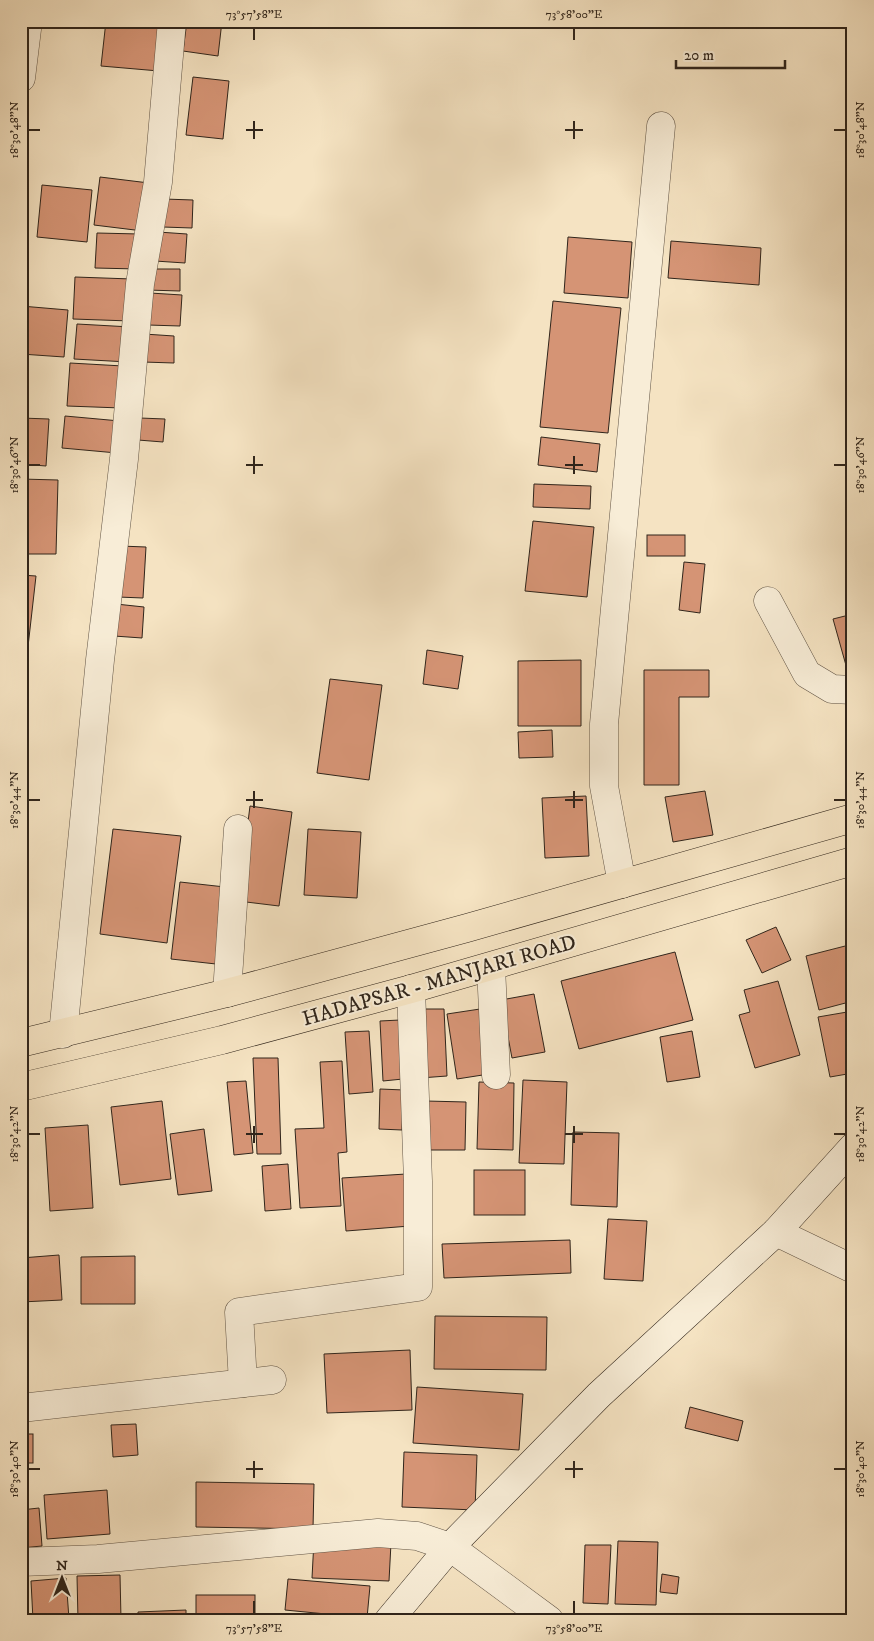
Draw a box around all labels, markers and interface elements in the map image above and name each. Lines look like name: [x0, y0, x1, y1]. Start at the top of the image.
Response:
text: 73°57'58"E: [226, 7, 283, 22]
text: 73°58'00"E: [545, 7, 603, 22]
scale bar: [676, 38, 785, 70]
text: 20 m: [684, 46, 714, 65]
text: 18°30'48"N: [7, 101, 22, 158]
text: 18°30'48"N: [853, 101, 868, 158]
text: 18°30'46"N: [7, 436, 22, 494]
text: 18°30'46"N: [853, 436, 868, 494]
text: 18°30'44"N: [7, 771, 22, 829]
text: 18°30'44"N: [853, 771, 868, 829]
street label: HADAPSAR - MANJARI ROAD: [299, 929, 579, 1033]
text: 18°30'42"N: [7, 1105, 22, 1162]
text: 18°30'42"N: [853, 1105, 868, 1162]
text: 18°30'40"N: [7, 1440, 22, 1498]
text: 18°30'40"N: [853, 1440, 868, 1498]
north arrow: [38, 1554, 88, 1604]
text: N: [56, 1557, 68, 1575]
text: 73°57'58"E: [226, 1621, 283, 1636]
text: 73°58'00"E: [545, 1621, 603, 1636]

